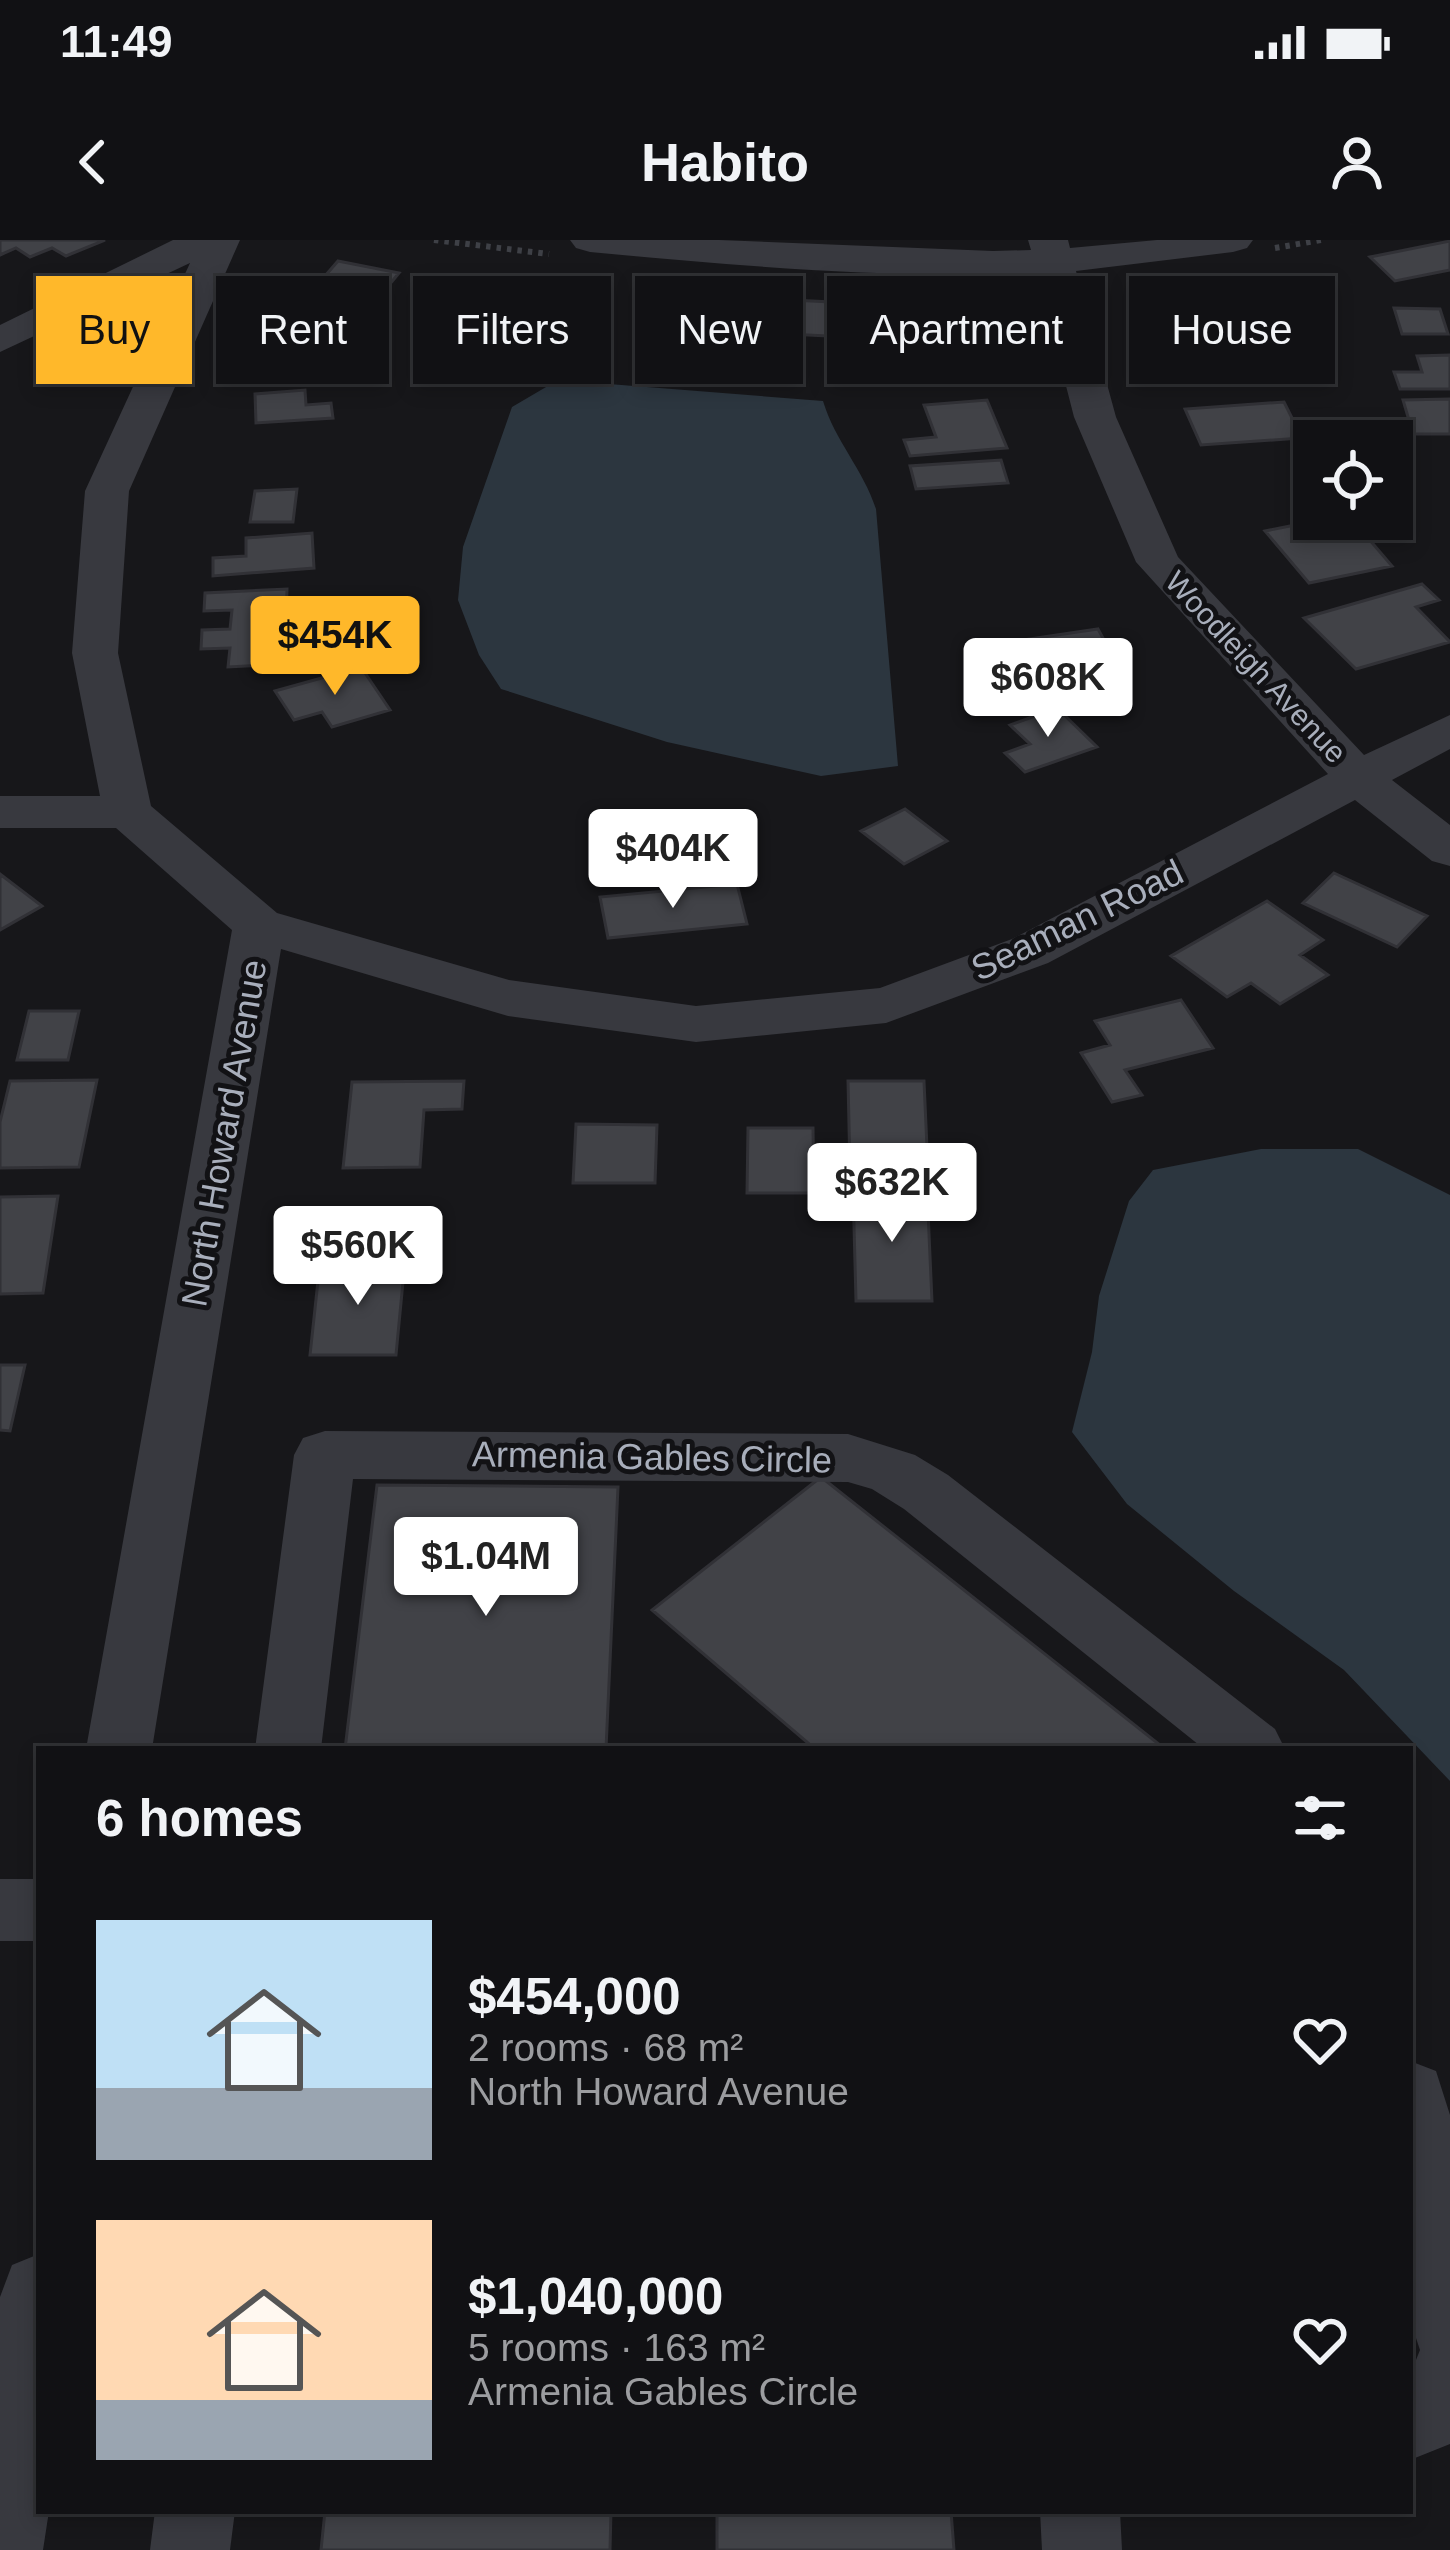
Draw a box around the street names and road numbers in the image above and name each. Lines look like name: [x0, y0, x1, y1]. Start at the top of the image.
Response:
street label: Woodleigh Avenue: [1159, 565, 1353, 769]
street label: Seaman Road: [965, 851, 1189, 989]
street label: North Howard Avenue: [173, 956, 275, 1310]
street label: Armenia Gables Circle: [472, 1433, 832, 1481]

